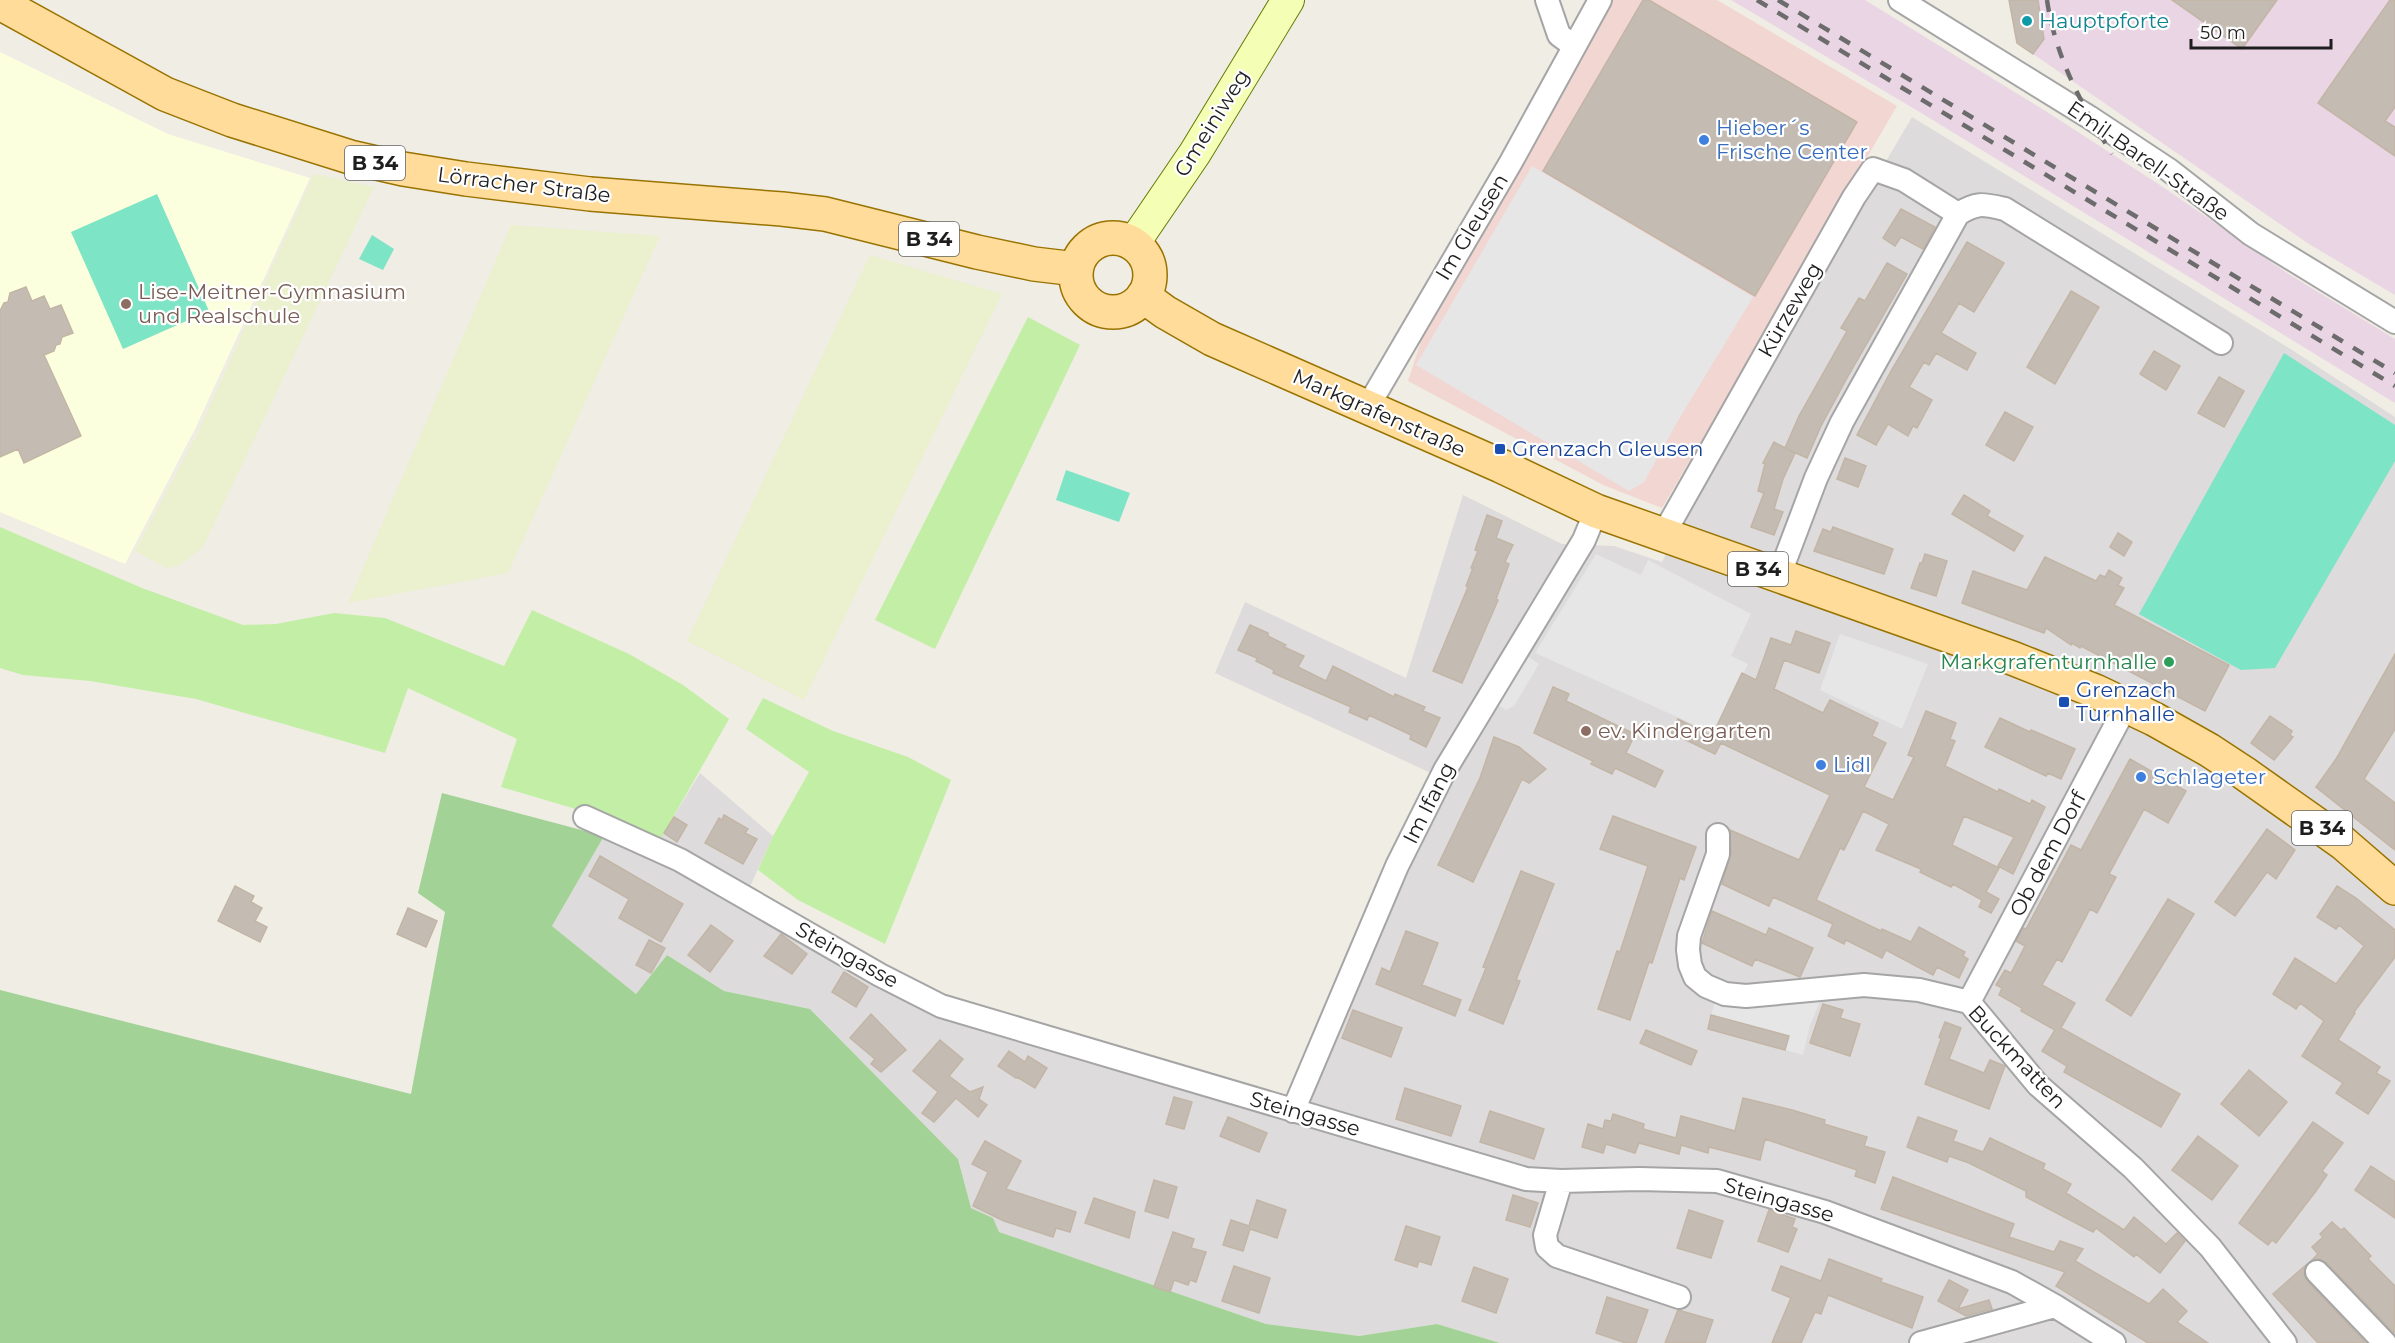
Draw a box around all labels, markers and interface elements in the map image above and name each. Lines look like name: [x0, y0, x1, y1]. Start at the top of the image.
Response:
place label: Hauptpforte: [2039, 8, 2169, 33]
scale bar: [2191, 12, 2330, 50]
marker: Hauptpforte: [2020, 14, 2034, 28]
text: 50 m: [2200, 22, 2246, 44]
street label: Gmeiniweg: [1169, 64, 1254, 181]
street label: Emil-Barell-Straße: [2063, 95, 2234, 226]
place label: Hieber´s Frische Center: [1716, 115, 1868, 164]
marker: Hieber´s Frische Center: [1697, 133, 1711, 147]
road number: B 34: [345, 146, 405, 180]
street label: Lörracher Straße: [436, 161, 612, 208]
street label: Im Gleusen: [1430, 169, 1513, 285]
road number: B 34: [899, 222, 959, 256]
street label: Kürzeweg: [1752, 258, 1827, 362]
place label: Lise-Meitner-Gymnasium und Realschule: [138, 279, 406, 328]
marker: Lise-Meitner-Gymnasium und Realschule: [119, 297, 133, 311]
street label: Markgrafenstraße: [1289, 363, 1469, 462]
place label: Grenzach Gleusen: [1512, 436, 1704, 461]
marker: Grenzach Gleusen: [1493, 442, 1507, 456]
road number: B 34: [1728, 552, 1788, 586]
place label: Markgrafenturnhalle: [1940, 649, 2157, 674]
marker: Markgrafenturnhalle: [2162, 655, 2176, 669]
place label: Grenzach Turnhalle: [2076, 677, 2176, 726]
marker: Grenzach Turnhalle: [2057, 695, 2071, 709]
place label: ev. Kindergarten: [1598, 718, 1771, 743]
marker: ev. Kindergarten: [1579, 724, 1593, 738]
place label: Lidl: [1833, 752, 1871, 777]
street label: Im Ifang: [1397, 758, 1460, 848]
marker: Lidl: [1814, 758, 1828, 772]
place label: Schlageter: [2153, 764, 2266, 789]
marker: Schlageter: [2134, 770, 2148, 784]
street label: Ob dem Dorf: [2004, 786, 2091, 921]
road number: B 34: [2292, 811, 2352, 845]
street label: Steingasse: [792, 916, 903, 993]
street label: Buckmatten: [1963, 1000, 2071, 1113]
street label: Steingasse: [1247, 1086, 1363, 1141]
street label: Steingasse: [1721, 1172, 1837, 1227]

